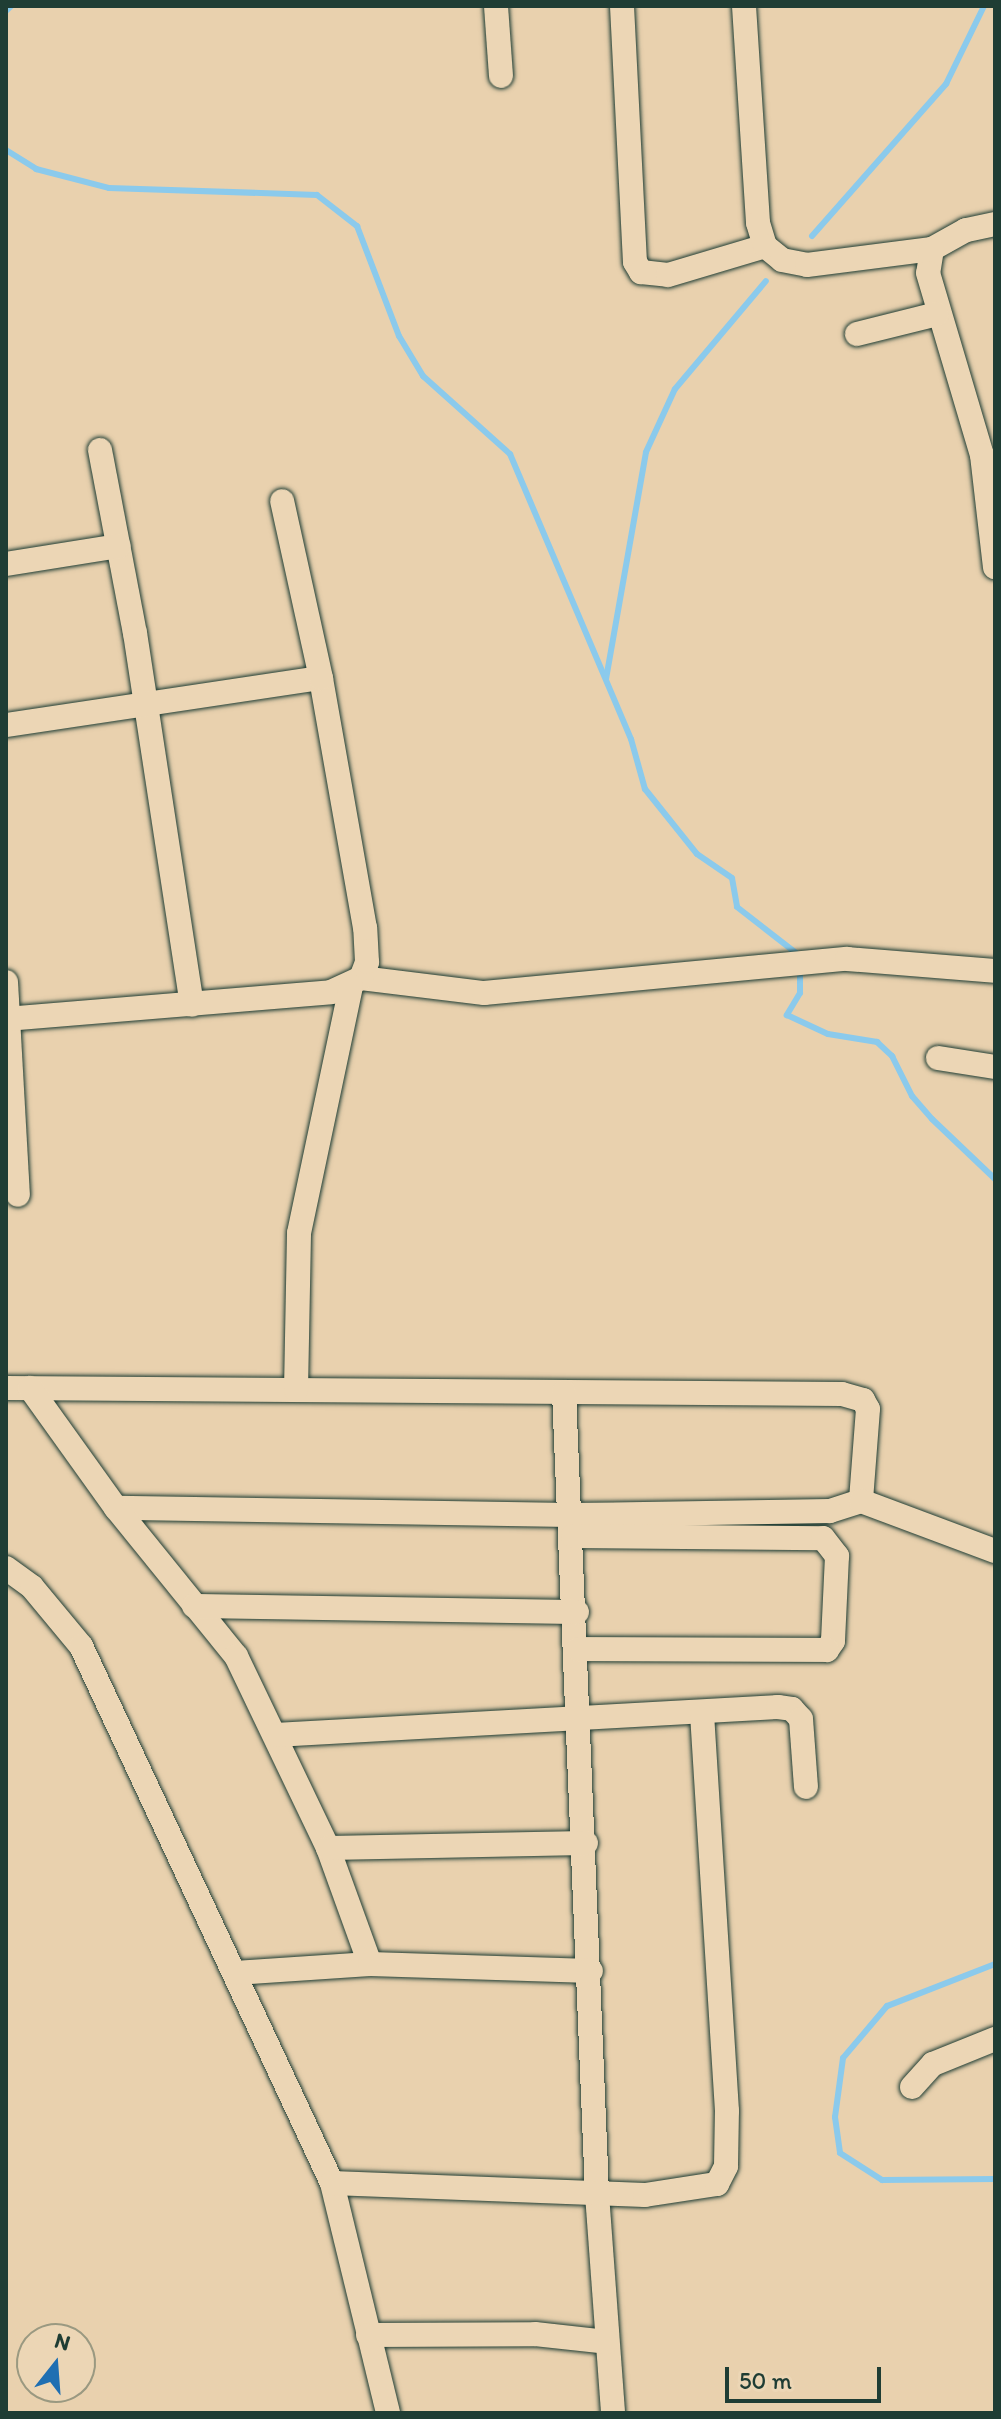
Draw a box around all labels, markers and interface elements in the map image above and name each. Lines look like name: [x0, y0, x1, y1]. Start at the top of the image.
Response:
north arrow: [16, 2323, 96, 2403]
text: N: [52, 2326, 74, 2357]
scale bar: [729, 2351, 885, 2401]
text: 50 m: [739, 2366, 792, 2395]

